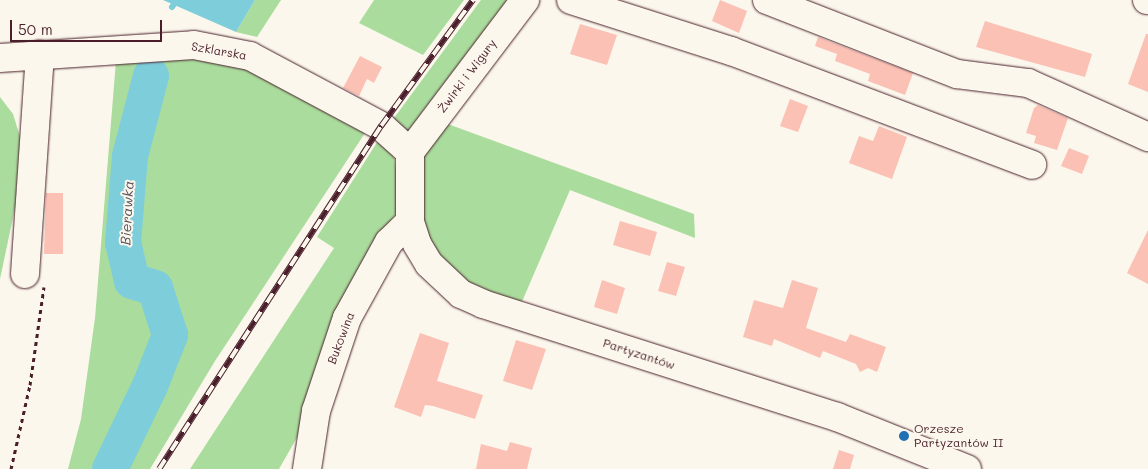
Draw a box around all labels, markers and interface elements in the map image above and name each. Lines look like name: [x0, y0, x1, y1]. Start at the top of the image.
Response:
scale bar: [12, 10, 165, 42]
text: 50 m: [18, 19, 53, 39]
street label: Żwirki i Wigury: [435, 36, 499, 116]
street label: Szklarska: [190, 39, 248, 63]
water label: Bierawka: [117, 180, 137, 246]
street label: Bukowina: [324, 310, 358, 366]
street label: Partyzantów: [601, 336, 677, 372]
place label: Orzesze Partyzantów II: [914, 422, 1003, 450]
marker: Orzesze Partyzantów II: [898, 430, 910, 442]

